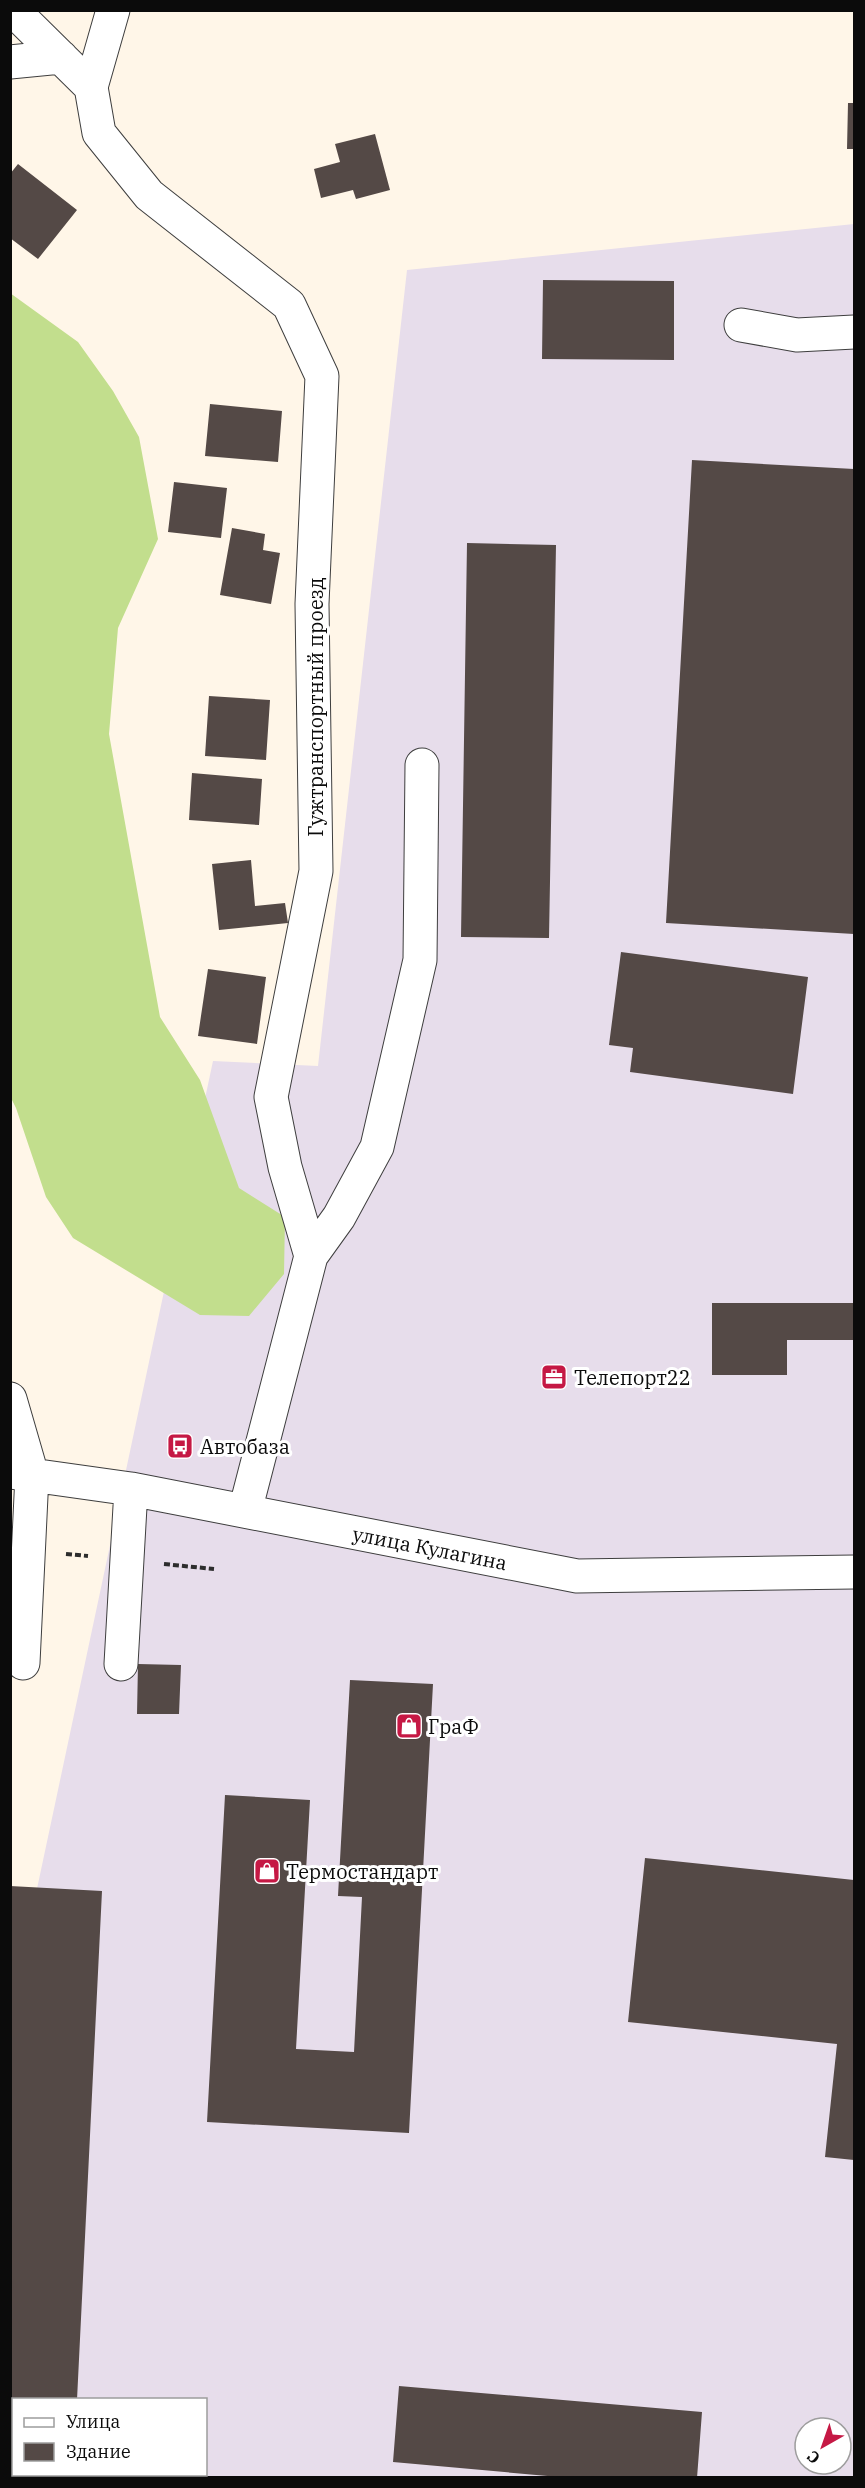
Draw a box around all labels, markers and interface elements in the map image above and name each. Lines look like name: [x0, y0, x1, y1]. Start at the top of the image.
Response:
street label: Гужтранспортный проезд: [302, 577, 329, 837]
office icon: Телепорт22: [539, 1362, 569, 1392]
place label: Телепорт22: [574, 1364, 691, 1391]
bus stop icon: Автобаза: [165, 1431, 195, 1461]
place label: Автобаза: [200, 1433, 290, 1460]
street label: улица Кулагина: [350, 1520, 510, 1576]
shop icon: ГраФ: [394, 1711, 424, 1741]
place label: ГраФ: [428, 1713, 479, 1740]
shop icon: Термостандарт: [252, 1856, 282, 1886]
place label: Термостандарт: [286, 1858, 438, 1885]
legend: [12, 2398, 207, 2476]
text: Улица: [66, 2410, 121, 2433]
north arrow: [793, 2416, 853, 2476]
text: Здание: [66, 2440, 131, 2463]
text: С: [803, 2446, 824, 2469]

